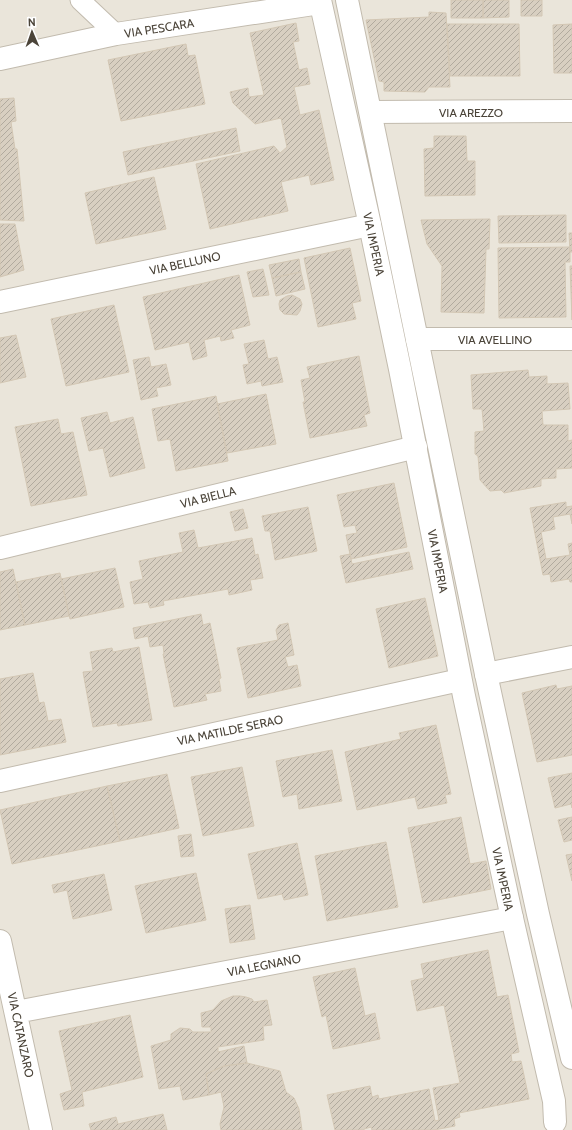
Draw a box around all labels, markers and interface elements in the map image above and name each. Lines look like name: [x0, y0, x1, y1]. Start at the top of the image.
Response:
north arrow: [12, 12, 52, 52]
text: N: [28, 15, 36, 29]
street label: VIA PESCARA: [123, 15, 196, 41]
street label: VIA AREZZO: [439, 105, 503, 120]
street label: VIA IMPERIA: [360, 211, 388, 278]
street label: VIA BELLUNO: [148, 248, 222, 278]
street label: VIA AVELLINO: [458, 332, 532, 347]
street label: VIA BIELLA: [179, 483, 238, 511]
street label: VIA IMPERIA: [424, 528, 452, 595]
street label: VIA MATILDE SERAO: [176, 711, 284, 749]
street label: VIA IMPERIA: [489, 846, 517, 913]
street label: VIA LEGNANO: [226, 951, 302, 979]
street label: VIA CATANZARO: [5, 991, 37, 1079]

